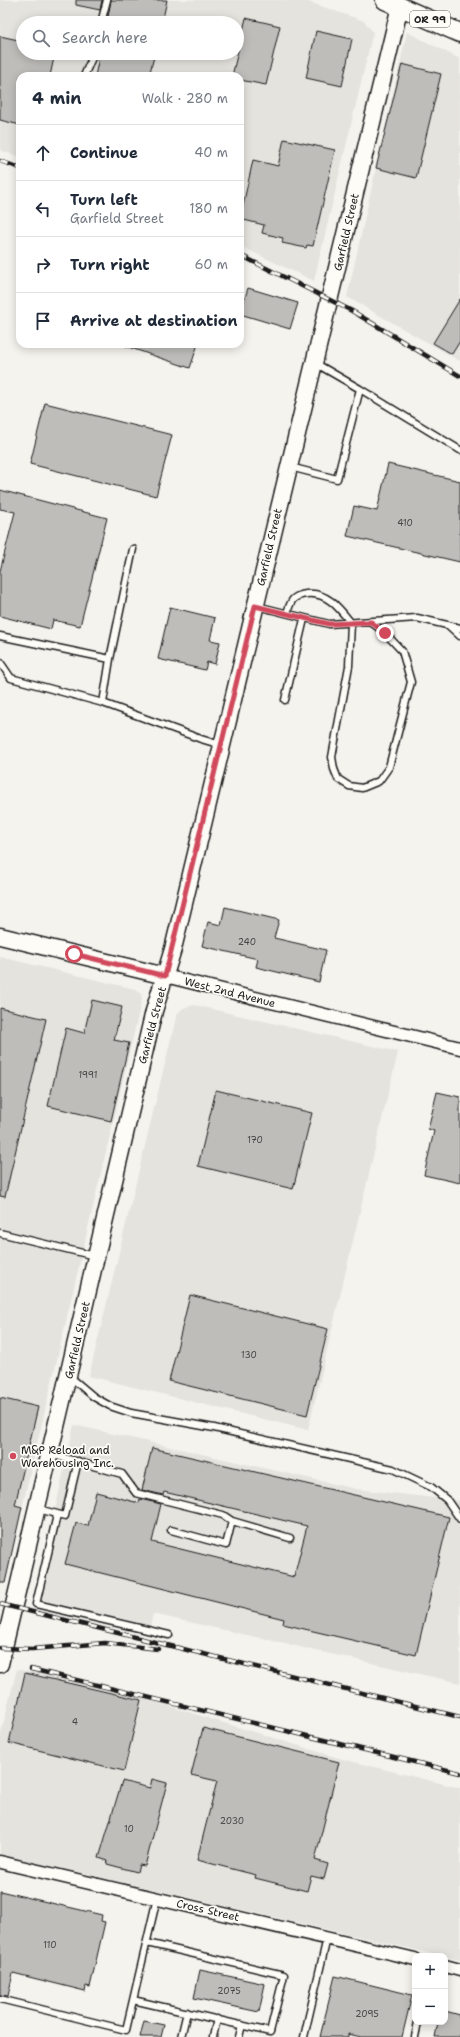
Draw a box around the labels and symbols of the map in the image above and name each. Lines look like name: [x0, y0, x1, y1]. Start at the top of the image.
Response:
road number: OR 99: [410, 11, 450, 27]
street label: Garfield Street: [330, 192, 363, 273]
street label: Garfield Street: [253, 507, 286, 588]
house number: 410: [397, 517, 413, 529]
route end: [376, 624, 394, 642]
house number: 240: [238, 936, 256, 948]
route start: [65, 945, 83, 963]
street label: West 2nd Avenue: [183, 974, 277, 1011]
street label: Garfield Street: [135, 985, 170, 1065]
house number: 1991: [78, 1069, 98, 1081]
house number: 170: [247, 1134, 263, 1146]
street label: Garfield Street: [61, 1300, 94, 1381]
house number: 130: [241, 1349, 257, 1361]
place label: M&P Reload and Warehousing Inc.: [21, 1443, 114, 1471]
marker: M&P Reload and Warehousing Inc.: [8, 1451, 18, 1461]
house number: 4: [72, 1716, 78, 1728]
house number: 2030: [220, 1815, 244, 1827]
house number: 10: [124, 1823, 134, 1835]
street label: Cross Street: [175, 1896, 241, 1925]
house number: 110: [43, 1939, 57, 1951]
house number: 2075: [217, 1985, 241, 1997]
house number: 2095: [355, 2008, 379, 2020]

